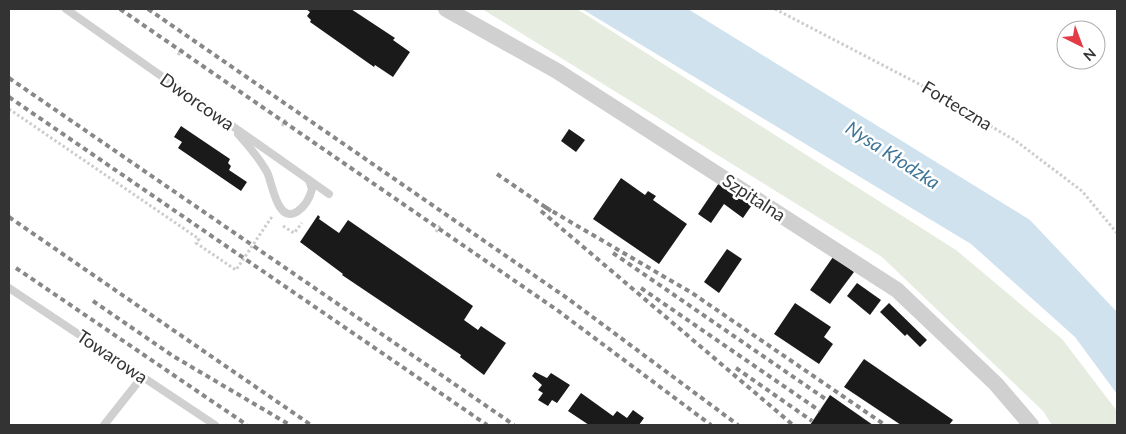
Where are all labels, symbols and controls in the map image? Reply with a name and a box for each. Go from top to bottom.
north arrow [1056,20,1106,70]
text: N [1080,45,1100,65]
street label: Dworcowa [156,68,239,135]
street label: Forteczna [919,76,997,135]
water label: Nysa Kłodzka [842,116,945,193]
street label: Szpitalna [719,169,790,226]
street label: Towarowa [73,324,152,388]

